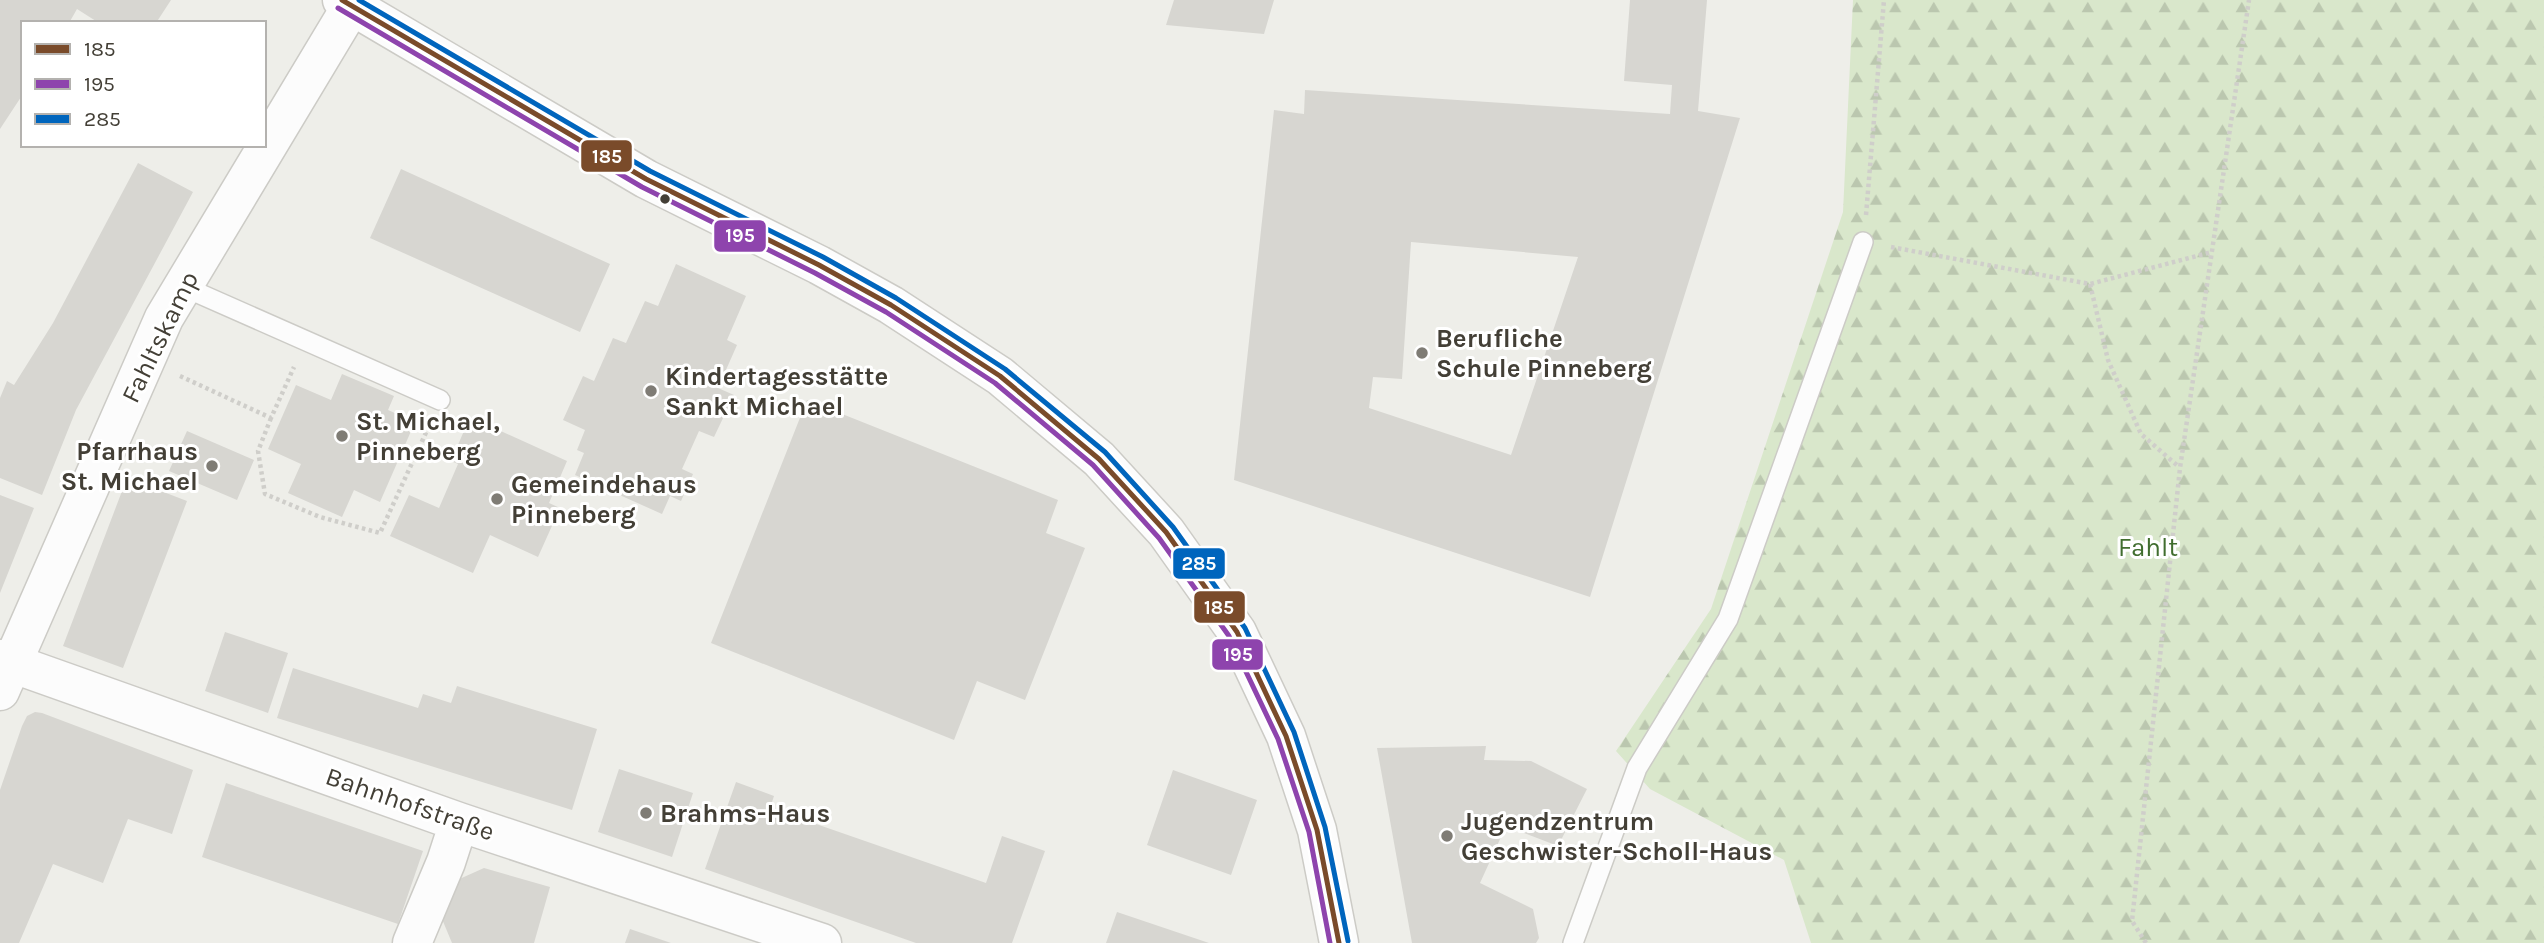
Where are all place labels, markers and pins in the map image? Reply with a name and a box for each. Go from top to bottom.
unlabelled marker [658,192,672,206]
place label: Berufliche Schule Pinneberg [1436,323,1652,384]
marker: Berufliche Schule Pinneberg [1414,345,1430,361]
place label: Kindertagesstätte Sankt Michael [665,361,888,422]
marker: Kindertagesstätte Sankt Michael [643,383,659,399]
place label: St. Michael, Pinneberg [356,406,500,467]
marker: St. Michael, Pinneberg [334,428,350,444]
place label: Pfarrhaus St. Michael [61,436,198,497]
marker: Pfarrhaus St. Michael [204,458,220,474]
place label: Gemeindehaus Pinneberg [511,469,697,530]
marker: Gemeindehaus Pinneberg [489,491,505,507]
place label: Brahms-Haus [660,798,830,829]
marker: Brahms-Haus [638,805,654,821]
place label: Jugendzentrum Geschwister-Scholl-Haus [1461,806,1772,867]
marker: Jugendzentrum Geschwister-Scholl-Haus [1439,828,1455,844]

